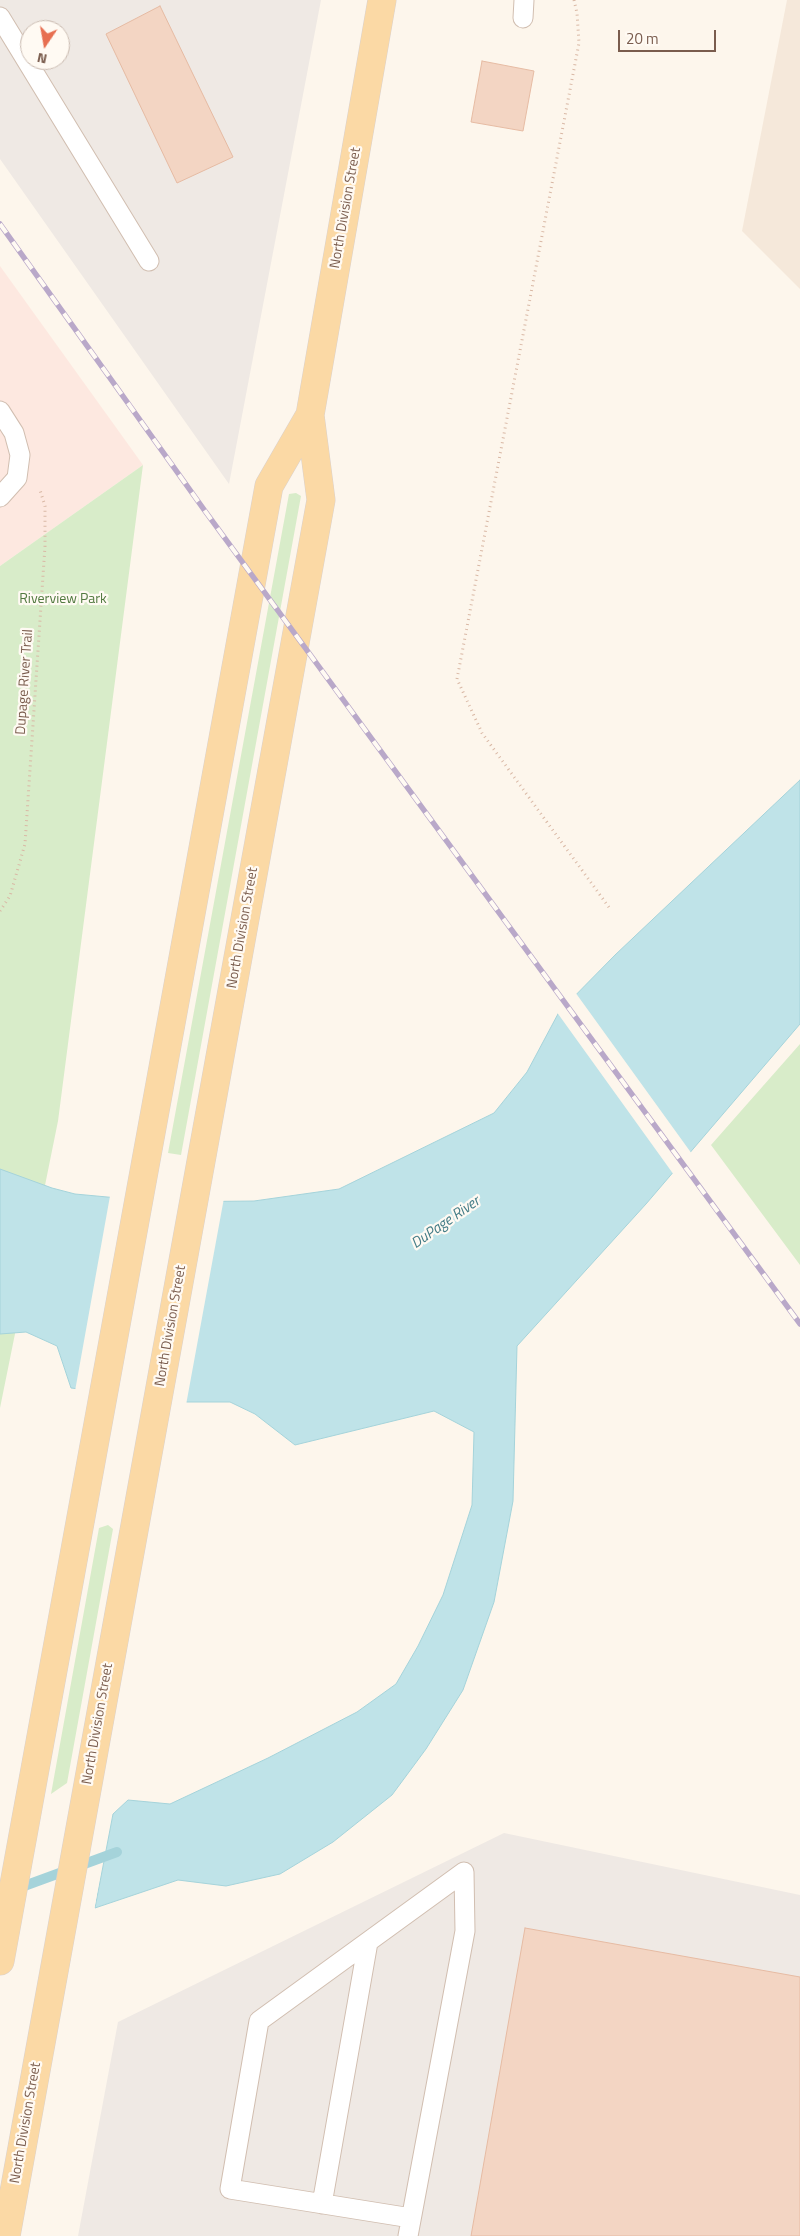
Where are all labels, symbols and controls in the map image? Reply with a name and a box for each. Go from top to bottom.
north arrow [20,20,70,70]
scale bar [620,20,718,52]
text: 20 m [626,27,659,50]
text: N [35,48,49,70]
street label: North Division Street [327,146,365,270]
park label: Riverview Park [19,592,107,608]
street label: Dupage River Trail [13,629,37,735]
street label: North Division Street [224,866,262,990]
water label: DuPage River [408,1193,484,1253]
street label: North Division Street [152,1264,190,1388]
street label: North Division Street [79,1662,117,1786]
street label: North Division Street [7,2061,45,2185]

